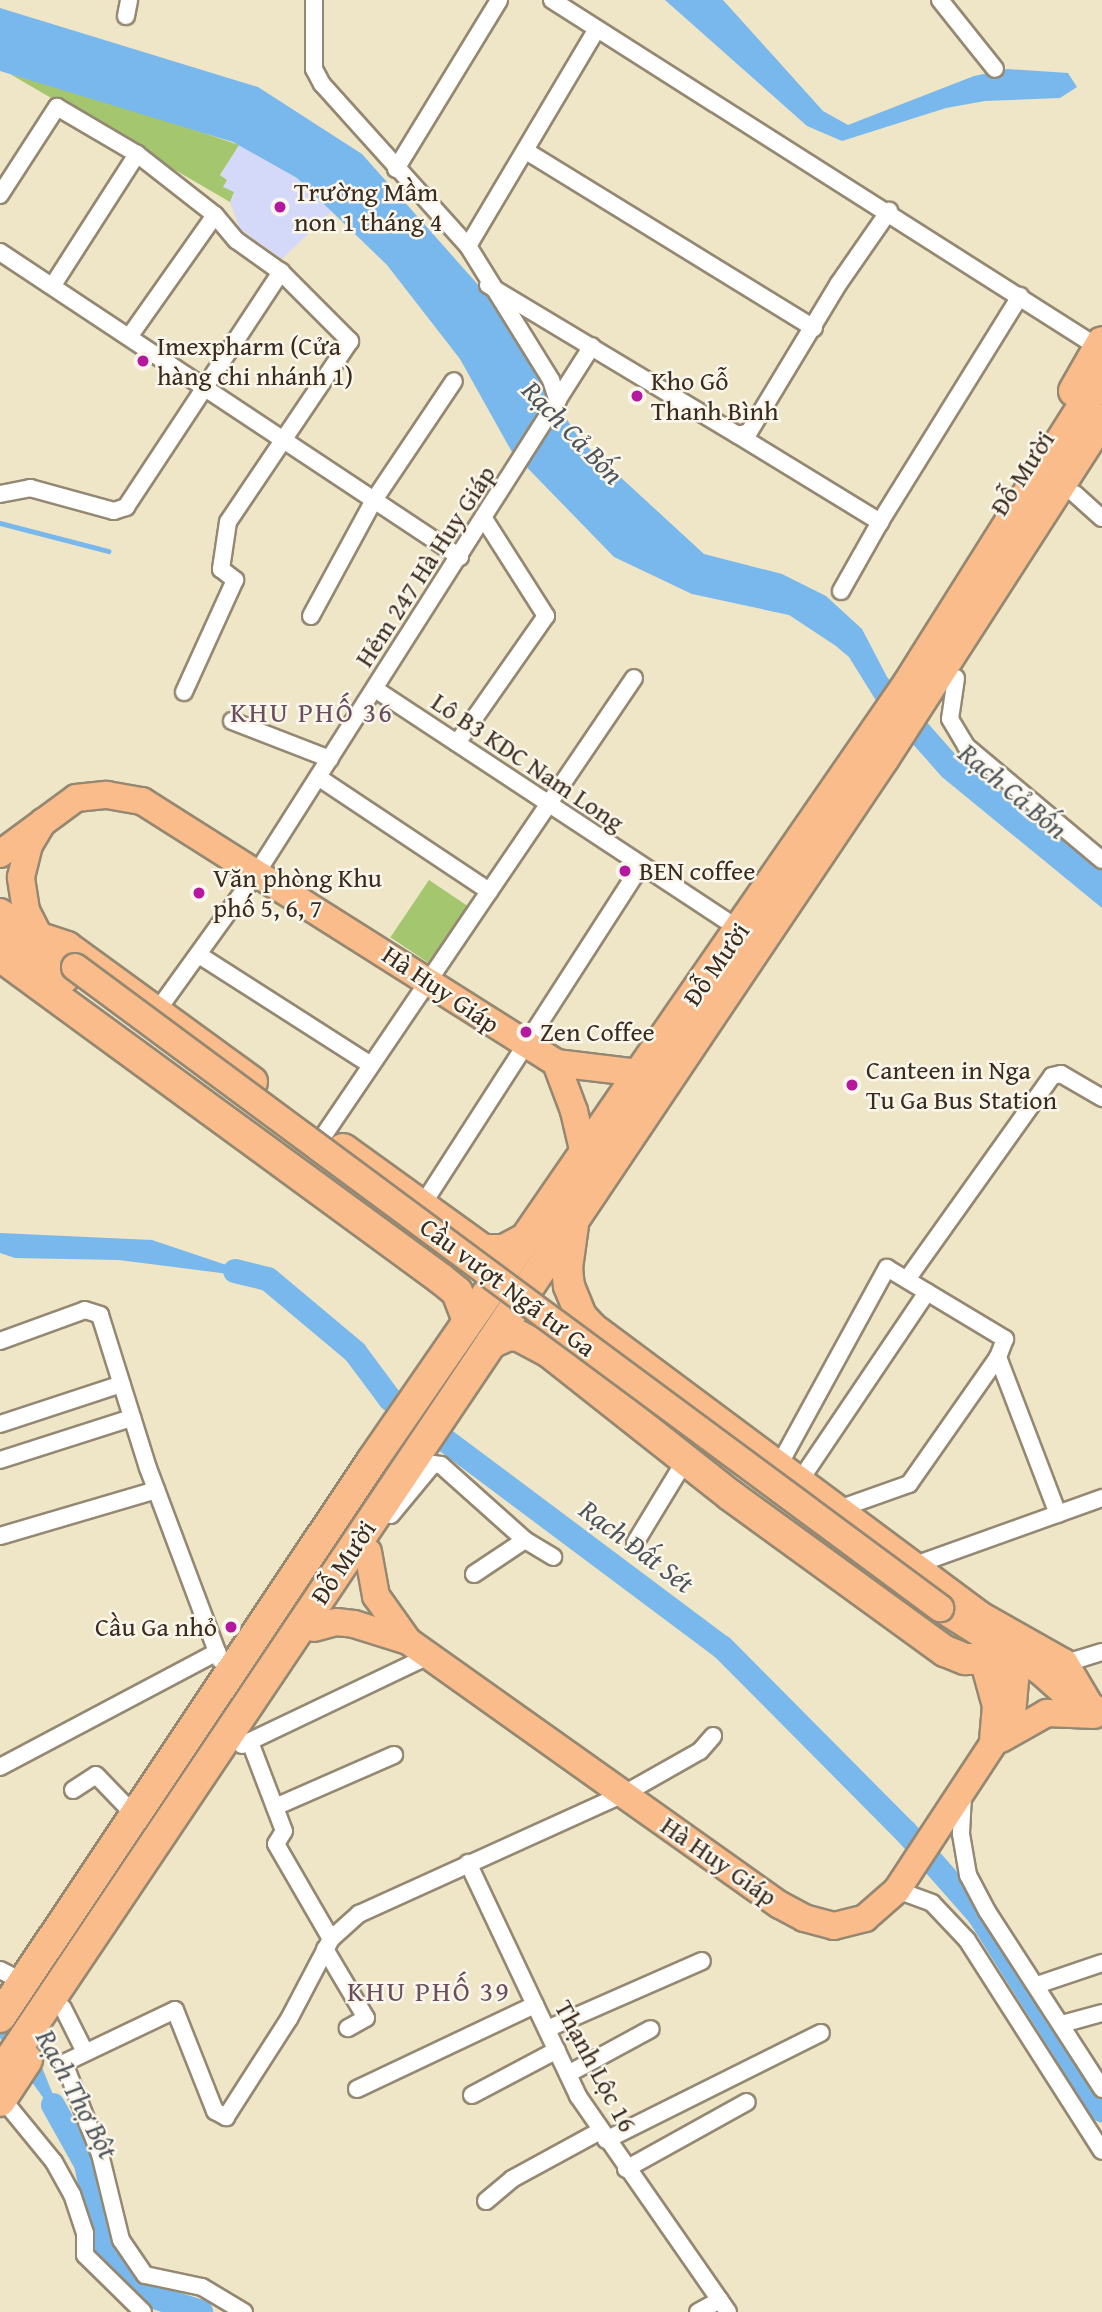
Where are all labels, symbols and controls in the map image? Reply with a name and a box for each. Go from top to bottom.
place label: Trường Mầm non 1 tháng 4 [294,176,442,238]
marker: Trường Mầm non 1 tháng 4 [272,199,288,215]
place label: Imexpharm (Cửa hàng chi nhánh 1) [157,330,353,392]
marker: Imexpharm (Cửa hàng chi nhánh 1) [135,353,151,369]
place label: Kho Gỗ Thanh Bình [651,365,779,426]
water label: Rạch Cả Bốn [515,373,631,491]
marker: Kho Gỗ Thanh Bình [629,388,645,404]
street label: Đỗ Mười [983,425,1061,521]
street label: Hẻm 247 Hà Huy Giáp [348,459,502,673]
street label: Lô B3 KDC Nam Long [426,686,630,838]
district label: KHU PHỐ 36 [231,695,393,729]
water label: Rạch Cả Bốn [952,736,1074,846]
place label: BEN coffee [639,855,755,887]
place label: Văn phòng Khu phố 5, 6, 7 [213,862,382,924]
marker: BEN coffee [617,863,633,879]
marker: Văn phòng Khu phố 5, 6, 7 [191,885,207,901]
street label: Đỗ Mười [676,916,756,1012]
street label: Hà Huy Giáp [377,939,505,1039]
place label: Zen Coffee [540,1016,655,1048]
marker: Zen Coffee [518,1024,534,1040]
place label: Canteen in Nga Tu Ga Bus Station [866,1054,1057,1116]
marker: Canteen in Nga Tu Ga Bus Station [844,1077,860,1093]
street label: Cầu vượt Ngã tư Ga [414,1211,602,1363]
water label: Rạch Đất Sét [573,1492,701,1600]
street label: Đỗ Mười [304,1514,382,1610]
place label: Cầu Ga nhỏ [95,1611,217,1643]
marker: Cầu Ga nhỏ [223,1619,239,1635]
street label: Hà Huy Giáp [655,1810,783,1912]
district label: KHU PHỐ 39 [348,1974,510,2008]
street label: Thạnh Lộc 16 [548,1995,644,2137]
water label: Rạch Thợ Bột [29,2024,125,2164]

